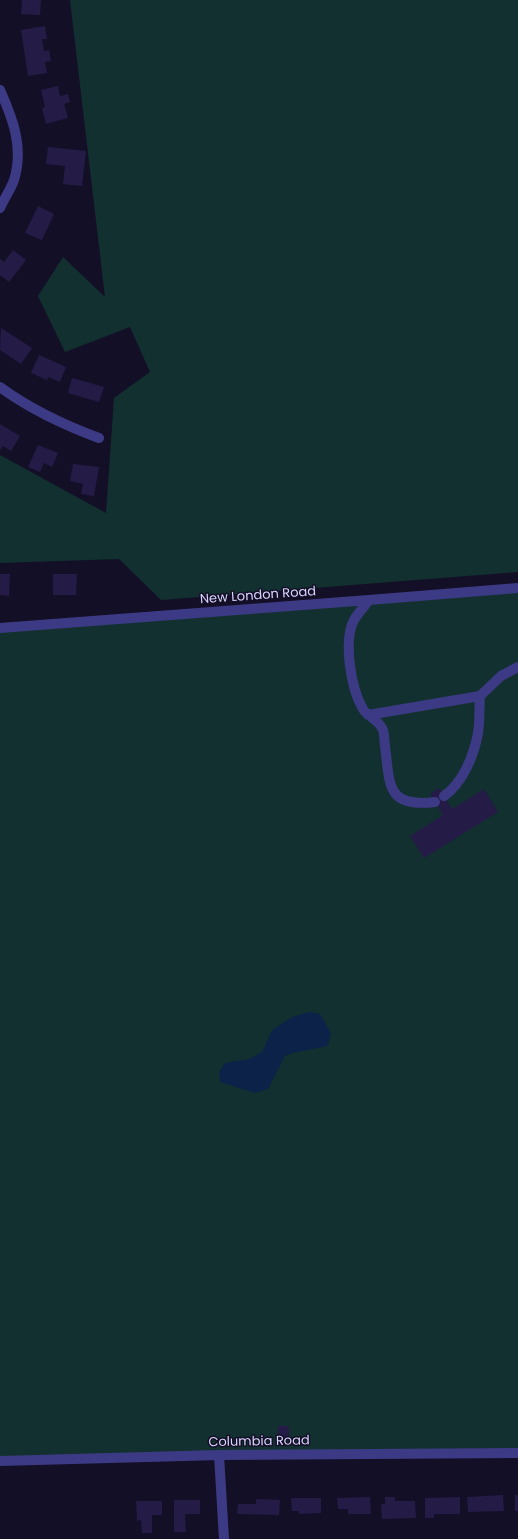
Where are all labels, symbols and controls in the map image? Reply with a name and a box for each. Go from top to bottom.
street label: New London Road [199,584,317,608]
street label: Columbia Road [208,1433,310,1451]

